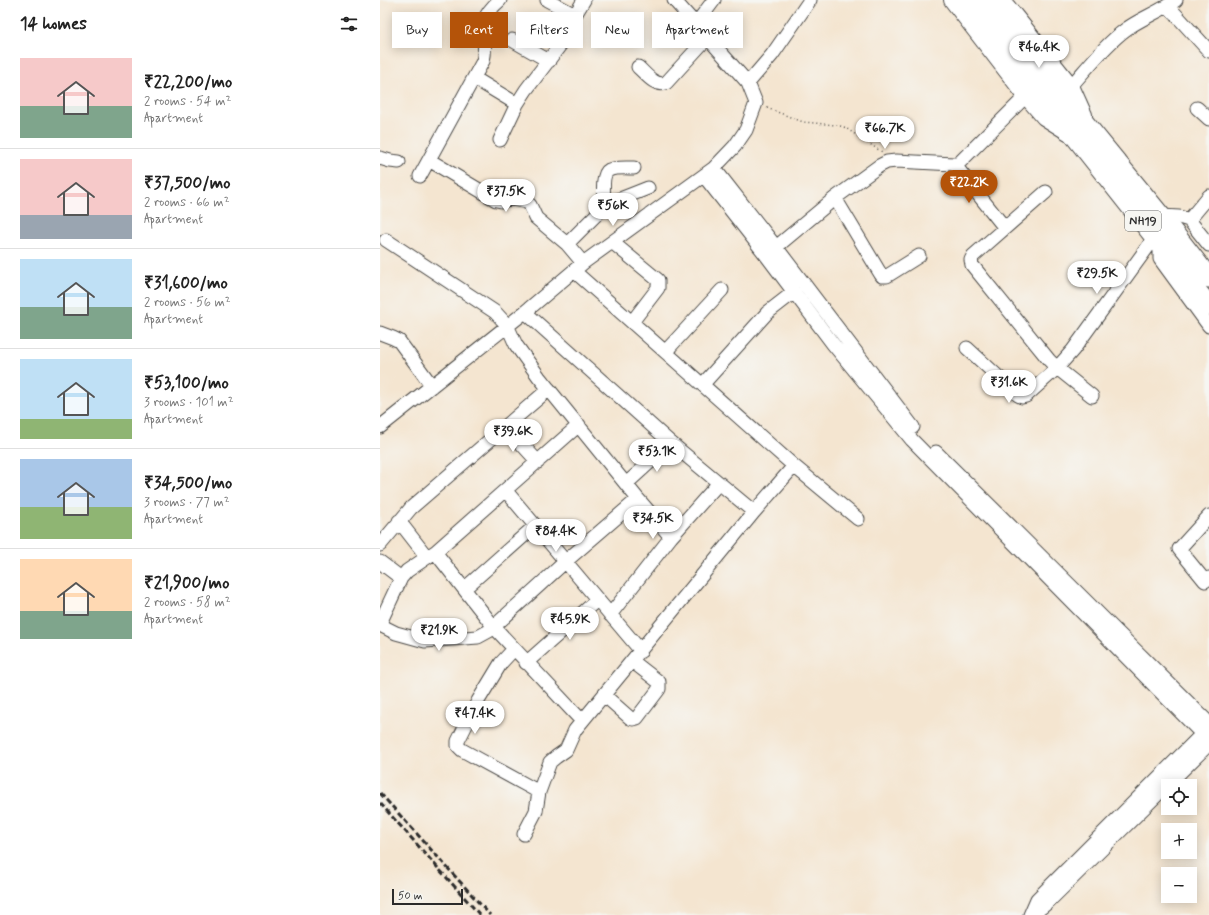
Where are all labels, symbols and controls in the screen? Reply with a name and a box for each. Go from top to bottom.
chip: Buy [392,12,442,48]
chip: Rent [450,12,508,48]
chip: Filters [516,12,583,48]
chip: New [591,12,644,48]
chip: Apartment [652,12,743,48]
text: 14 homes [20,13,87,35]
icon: filters [338,13,360,35]
pin: ₹46.4K [1006,35,1072,69]
text: ₹46.4K [1018,39,1060,56]
text: ₹22,200/mo [144,71,232,93]
icon: home [52,74,100,122]
text: 2 rooms · 54 m² [144,93,231,110]
text: Apartment [144,110,203,127]
pin: ₹66.7K [852,116,918,150]
text: ₹66.7K [864,120,906,137]
pin: ₹22.2K [936,170,1002,204]
text: ₹37,500/mo [144,172,231,194]
text: ₹22.2K [950,174,988,191]
icon: home [52,175,100,223]
pin: ₹37.5K [473,179,539,213]
text: ₹37.5K [486,183,526,200]
pin: ₹56K [589,193,637,227]
text: 2 rooms · 66 m² [144,194,229,211]
text: ₹56K [597,197,629,214]
text: Apartment [144,211,203,228]
road number: NH19 [1125,211,1161,231]
pin: ₹29.5K [1064,261,1130,295]
text: ₹29.5K [1076,265,1118,282]
text: ₹31,600/mo [144,272,228,294]
icon: home [52,275,100,323]
text: 2 rooms · 56 m² [144,294,231,311]
text: Apartment [144,311,203,328]
pin: ₹31.6K [976,370,1042,404]
text: ₹53,100/mo [144,372,229,394]
text: ₹31.6K [990,374,1028,391]
icon: home [52,375,100,423]
text: 3 rooms · 101 m² [144,394,233,411]
text: Apartment [144,411,203,428]
pin: ₹39.6K [480,419,546,453]
text: ₹39.6K [493,423,533,440]
pin: ₹53.1K [624,439,690,473]
text: ₹53.1K [638,443,676,460]
text: ₹34,500/mo [144,472,232,494]
icon: home [52,475,100,523]
text: 3 rooms · 77 m² [144,494,230,511]
pin: ₹34.5K [620,506,686,540]
text: ₹34.5K [633,510,673,527]
text: Apartment [144,511,203,528]
pin: ₹84.4K [523,519,589,553]
text: ₹84.4K [535,523,577,540]
text: ₹21,900/mo [144,572,229,594]
icon: home [52,575,100,623]
text: 2 rooms · 58 m² [144,594,231,611]
pin: ₹45.9K [537,607,603,641]
text: Apartment [144,611,203,628]
text: ₹45.9K [550,611,590,628]
pin: ₹21.9K [406,618,472,652]
text: ₹21.9K [420,622,458,639]
pin: ₹47.4K [442,701,508,735]
text: ₹47.4K [455,705,495,722]
map controls [1161,779,1197,903]
button: locate [1161,779,1197,815]
button: + [1161,823,1197,859]
button: − [1161,867,1197,903]
scale bar [392,887,463,906]
text: 50 m [398,889,423,903]

